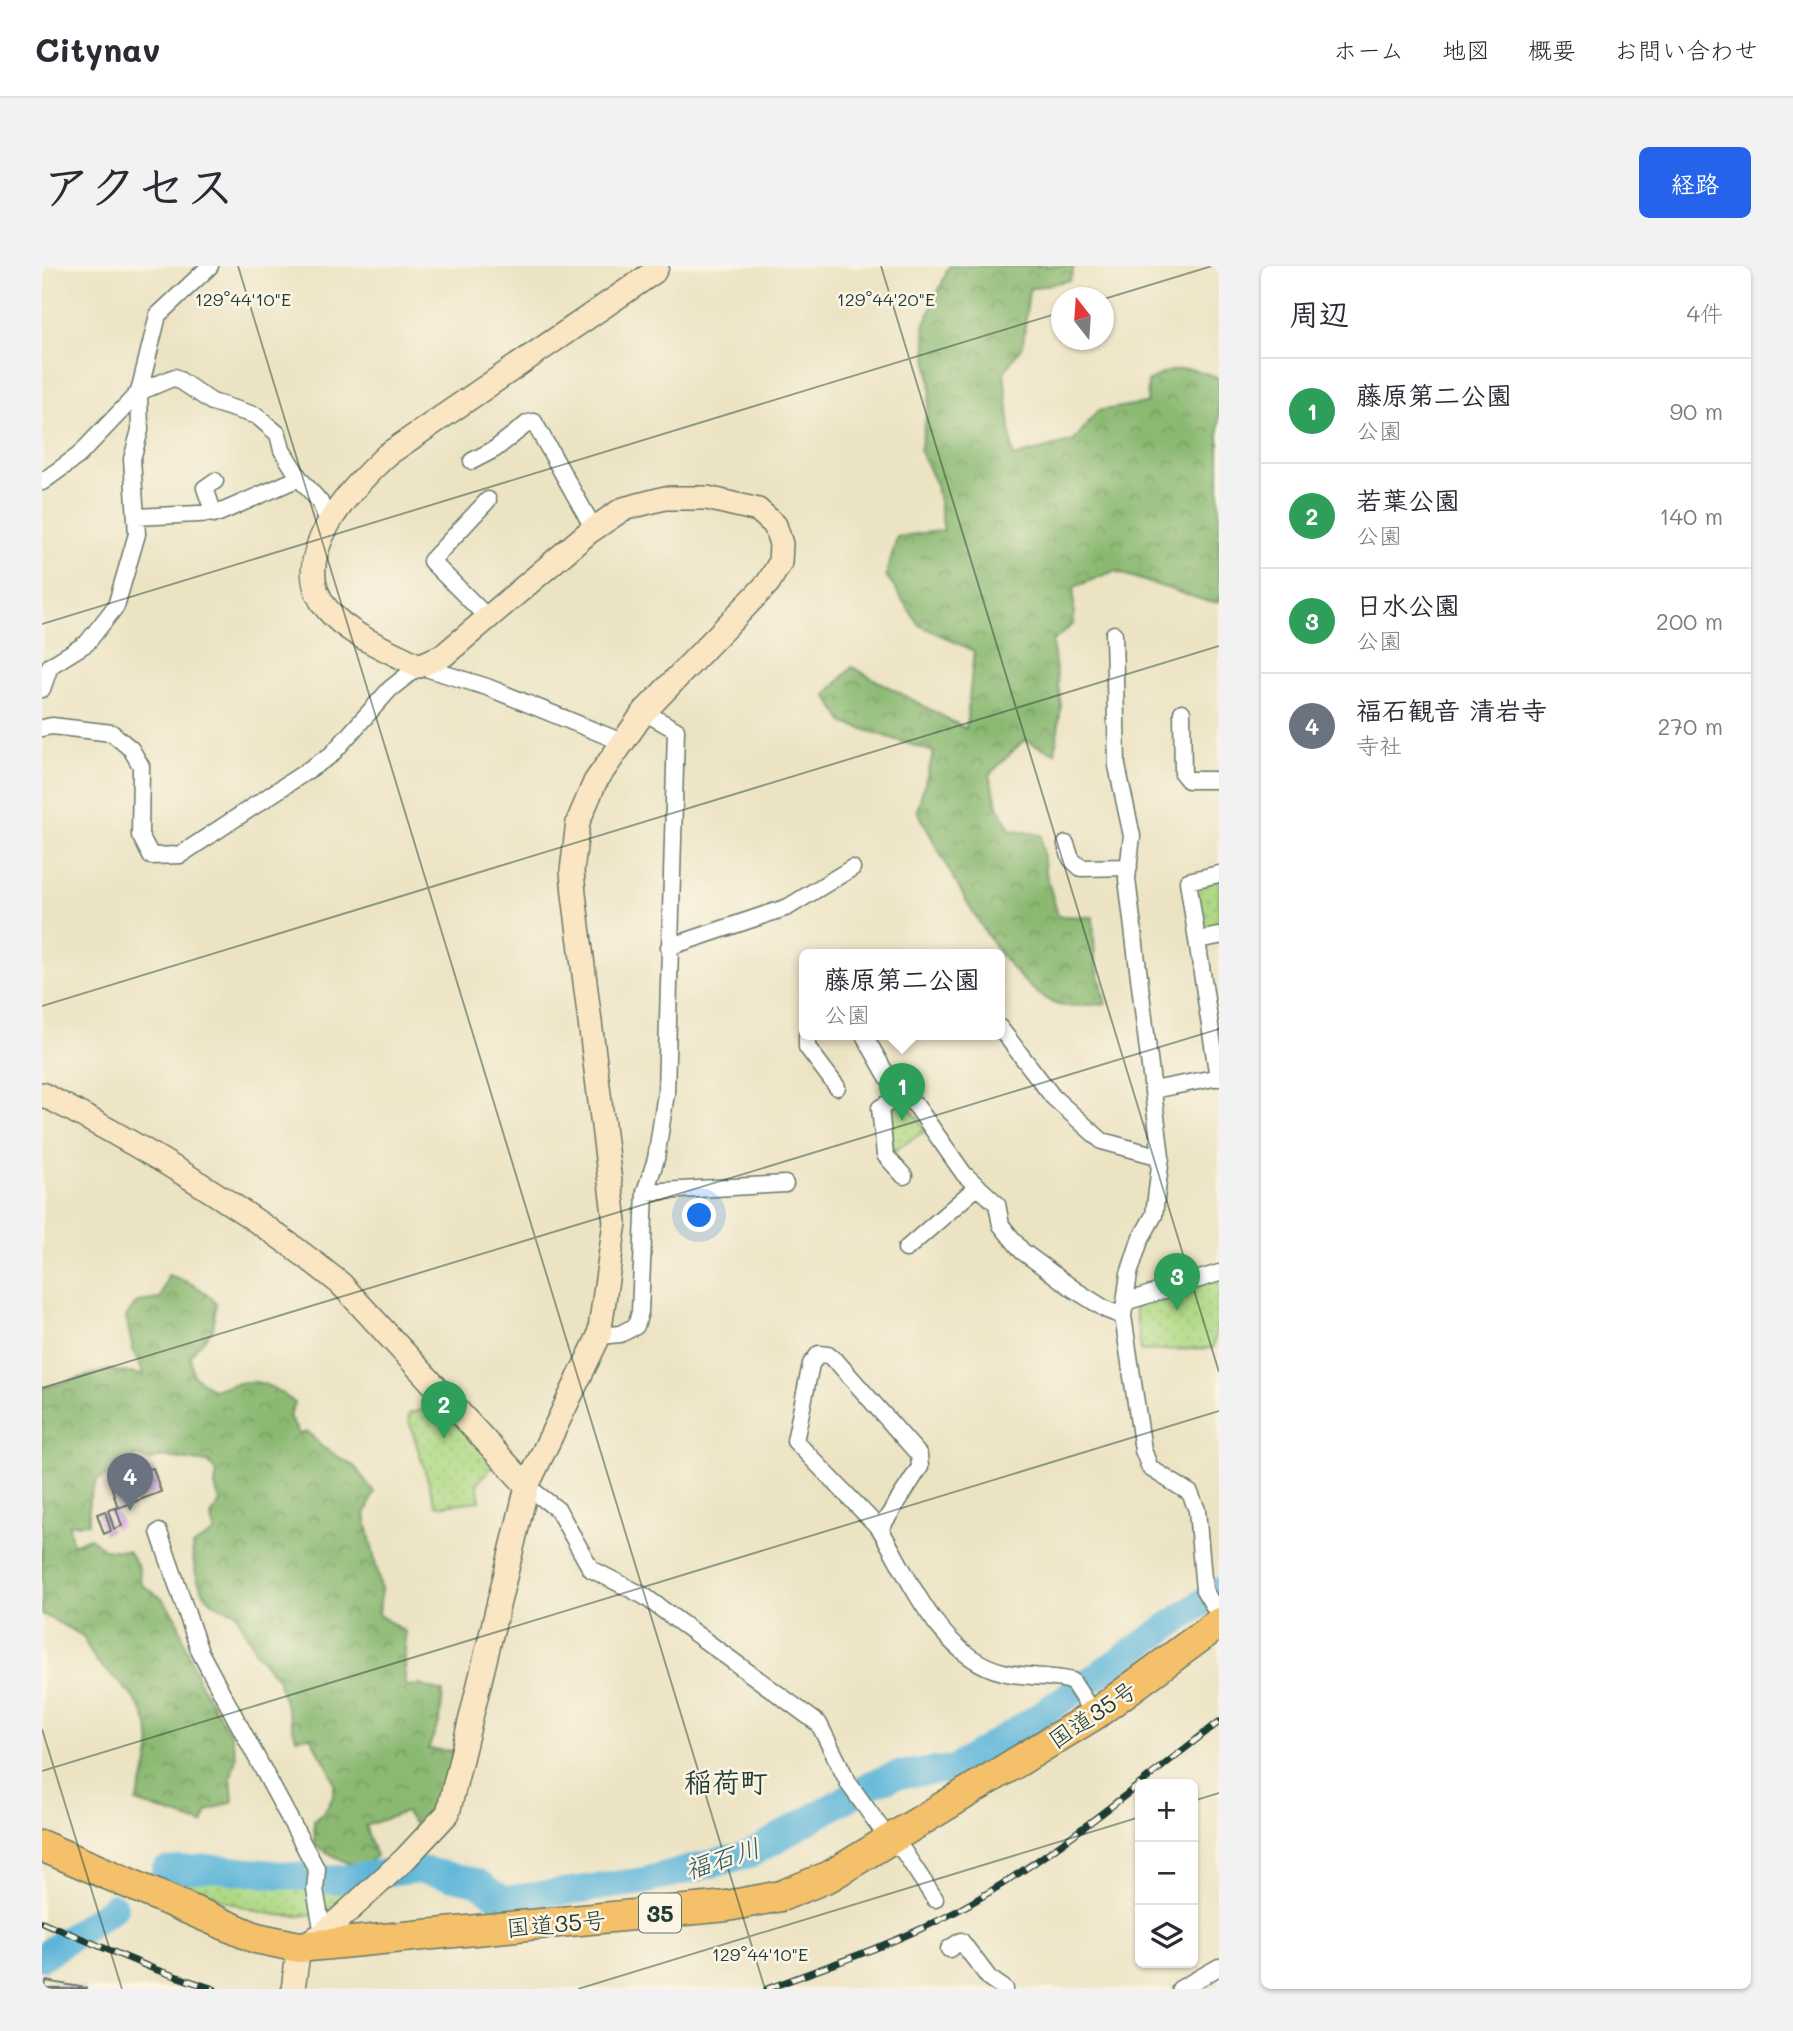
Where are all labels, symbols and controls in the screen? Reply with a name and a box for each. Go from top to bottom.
text: Citynav [35,27,160,70]
text: ホーム [1333,34,1404,65]
text: 地図 [1442,34,1490,65]
text: 概要 [1528,34,1576,65]
text: お問い合わせ [1614,34,1758,65]
button: 経路 [1639,147,1751,218]
text: アクセス [42,153,235,216]
text: 129°44'10"E [195,287,291,311]
text: 129°44'20"E [837,287,935,311]
north arrow [1051,287,1114,350]
text: 周辺 [1289,293,1349,333]
text: 4件 [1686,298,1723,328]
text: 藤原第二公園 [1356,378,1512,412]
text: 1 [1307,396,1317,426]
text: 90 m [1670,396,1723,426]
text: 公園 [1356,415,1402,445]
text: 若葉公園 [1356,483,1460,517]
text: 2 [1306,501,1318,531]
text: 140 m [1659,501,1723,531]
text: 公園 [1356,520,1402,550]
text: 日水公園 [1356,588,1460,622]
text: 3 [1305,606,1319,636]
text: 200 m [1656,606,1723,636]
text: 公園 [1356,625,1402,655]
text: 福石観音 清岩寺 [1356,693,1547,727]
text: 4 [1305,711,1319,741]
text: 270 m [1658,711,1723,741]
text: 寺社 [1356,730,1402,760]
popup [799,949,1005,1040]
text: 藤原第二公園 [824,962,980,996]
text: 公園 [824,999,870,1029]
pin: 1 [879,1063,925,1121]
your location [682,1198,716,1232]
pin: 3 [1154,1253,1200,1311]
pin: 2 [421,1381,467,1439]
pin: 4 [107,1453,153,1511]
street label: 国道35号 [1042,1673,1142,1755]
district label: 稲荷町 [684,1763,768,1799]
map controls [1135,1779,1198,1968]
button: + [1135,1779,1198,1842]
water label: 福石川 [680,1830,764,1886]
button: − [1135,1842,1198,1905]
road number: 35 [639,1894,681,1932]
street label: 国道35号 [505,1903,607,1943]
button: layers [1135,1905,1198,1968]
text: 129°44'10"E [712,1942,808,1966]

